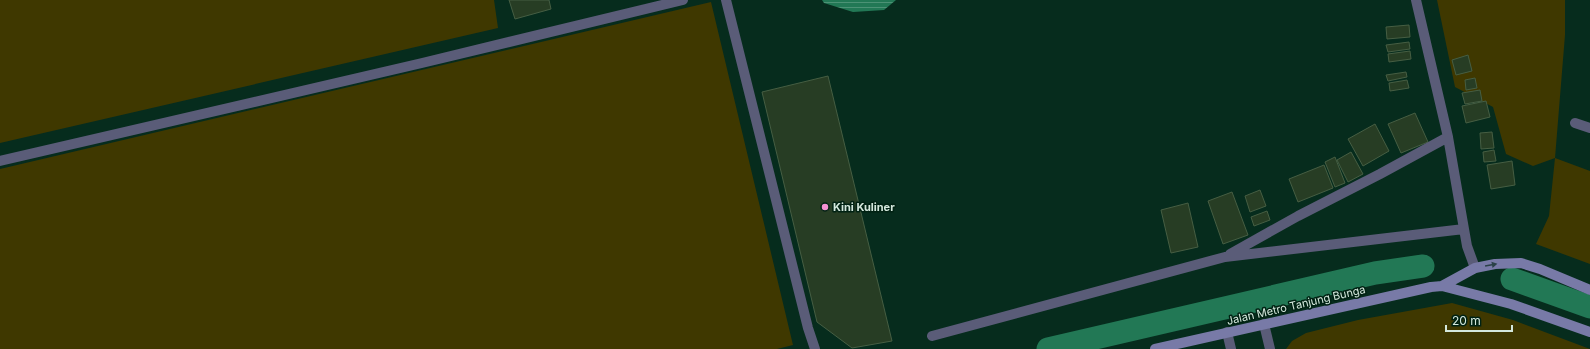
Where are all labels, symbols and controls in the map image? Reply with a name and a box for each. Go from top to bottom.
place label: Kini Kuliner [833,200,895,214]
marker: Kini Kuliner [820,202,830,212]
one-way arrow [1485,262,1497,268]
street label: Jalan Metro Tanjung Bunga [1225,282,1367,328]
scale bar [1446,307,1512,333]
text: 20 m [1452,313,1481,328]

